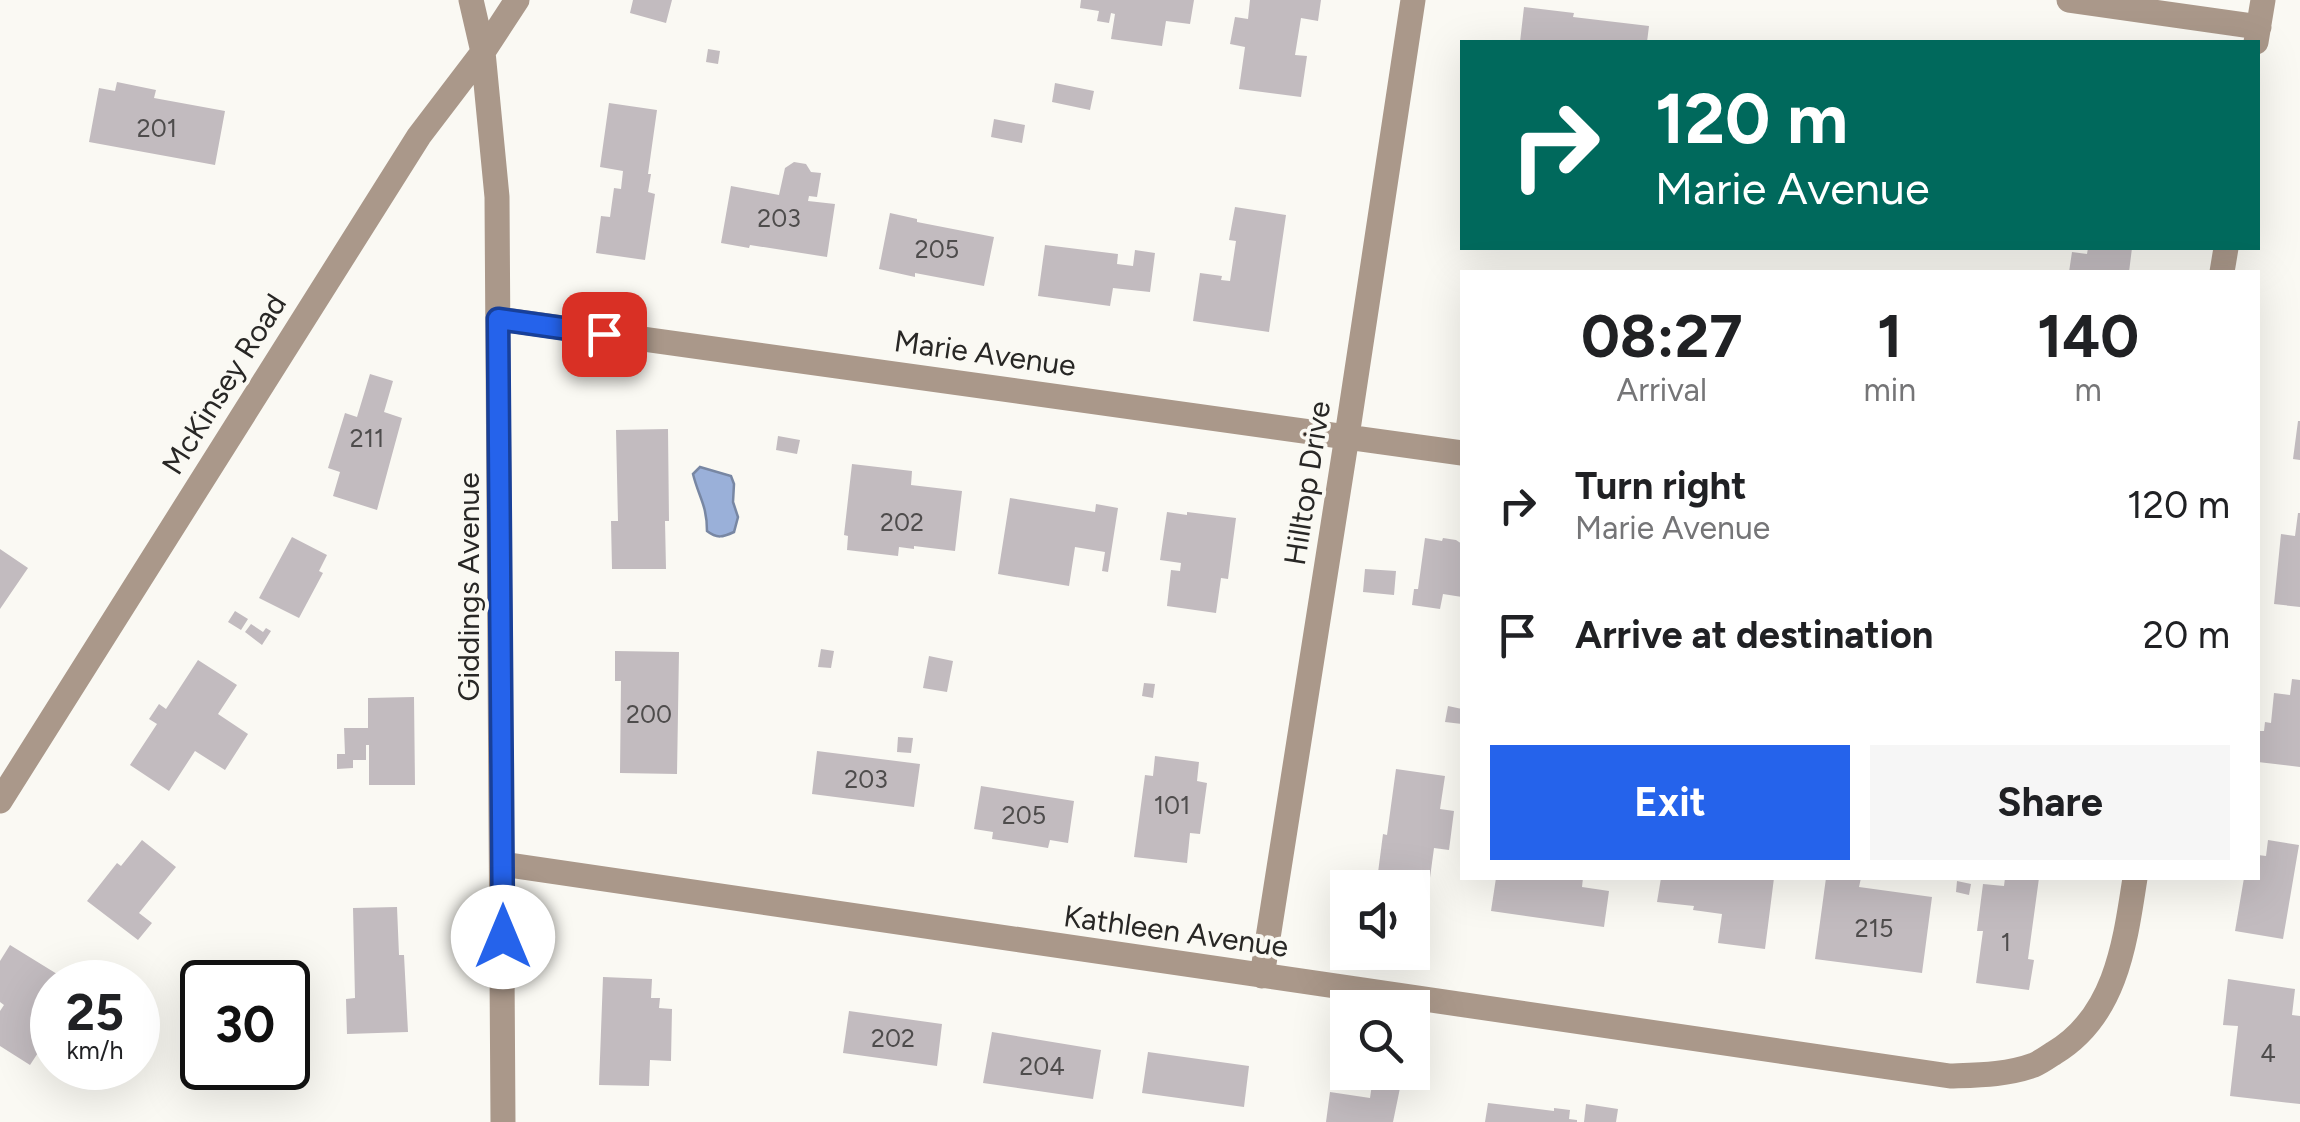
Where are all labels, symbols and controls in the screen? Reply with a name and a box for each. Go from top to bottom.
text: 120 m [1655,76,1848,161]
icon: right [1490,80,1620,210]
house number: 201 [137,113,177,143]
text: Marie Avenue [1655,161,1930,215]
house number: 203 [757,203,801,233]
house number: 205 [915,234,959,264]
street label: McKinsey Road [154,287,294,481]
pin [562,292,647,377]
text: 08:27 [1581,300,1743,372]
text: 1 [1877,300,1902,372]
text: 140 [2037,300,2139,372]
icon: arrive [577,307,632,362]
street label: Marie Avenue [892,322,1078,384]
text: Arrival [1617,371,1707,409]
text: min [1864,371,1916,409]
text: m [2074,371,2102,409]
street label: Hilltop Drive [1276,398,1338,568]
house number: 211 [350,423,384,453]
text: Turn right [1575,463,1747,509]
street label: Giddings Avenue [450,472,487,702]
icon: right [1490,478,1545,533]
text: 120 m [2127,482,2230,528]
house number: 202 [880,507,924,537]
text: Marie Avenue [1575,509,1770,547]
icon: arrive [1490,608,1545,663]
text: Arrive at destination [1575,612,1933,658]
text: 20 m [2143,612,2230,658]
house number: 200 [626,699,672,729]
button: Exit [1490,745,1850,860]
button: Share [1870,745,2230,860]
house number: 203 [844,764,888,794]
house number: 101 [1154,790,1190,820]
house number: 205 [1002,800,1046,830]
map controls [1330,870,1430,1090]
button: sound [1330,870,1430,970]
position arrow [451,885,555,989]
street label: Kathleen Avenue [1061,897,1291,965]
house number: 215 [1855,913,1893,943]
house number: 1 [2001,927,2011,957]
speed limit sign: 30 [180,960,310,1090]
text: 25 [66,982,124,1043]
button: search [1330,990,1430,1090]
house number: 202 [871,1023,915,1053]
text: km/h [66,1035,124,1065]
house number: 4 [2260,1038,2276,1068]
house number: 204 [1019,1051,1065,1081]

